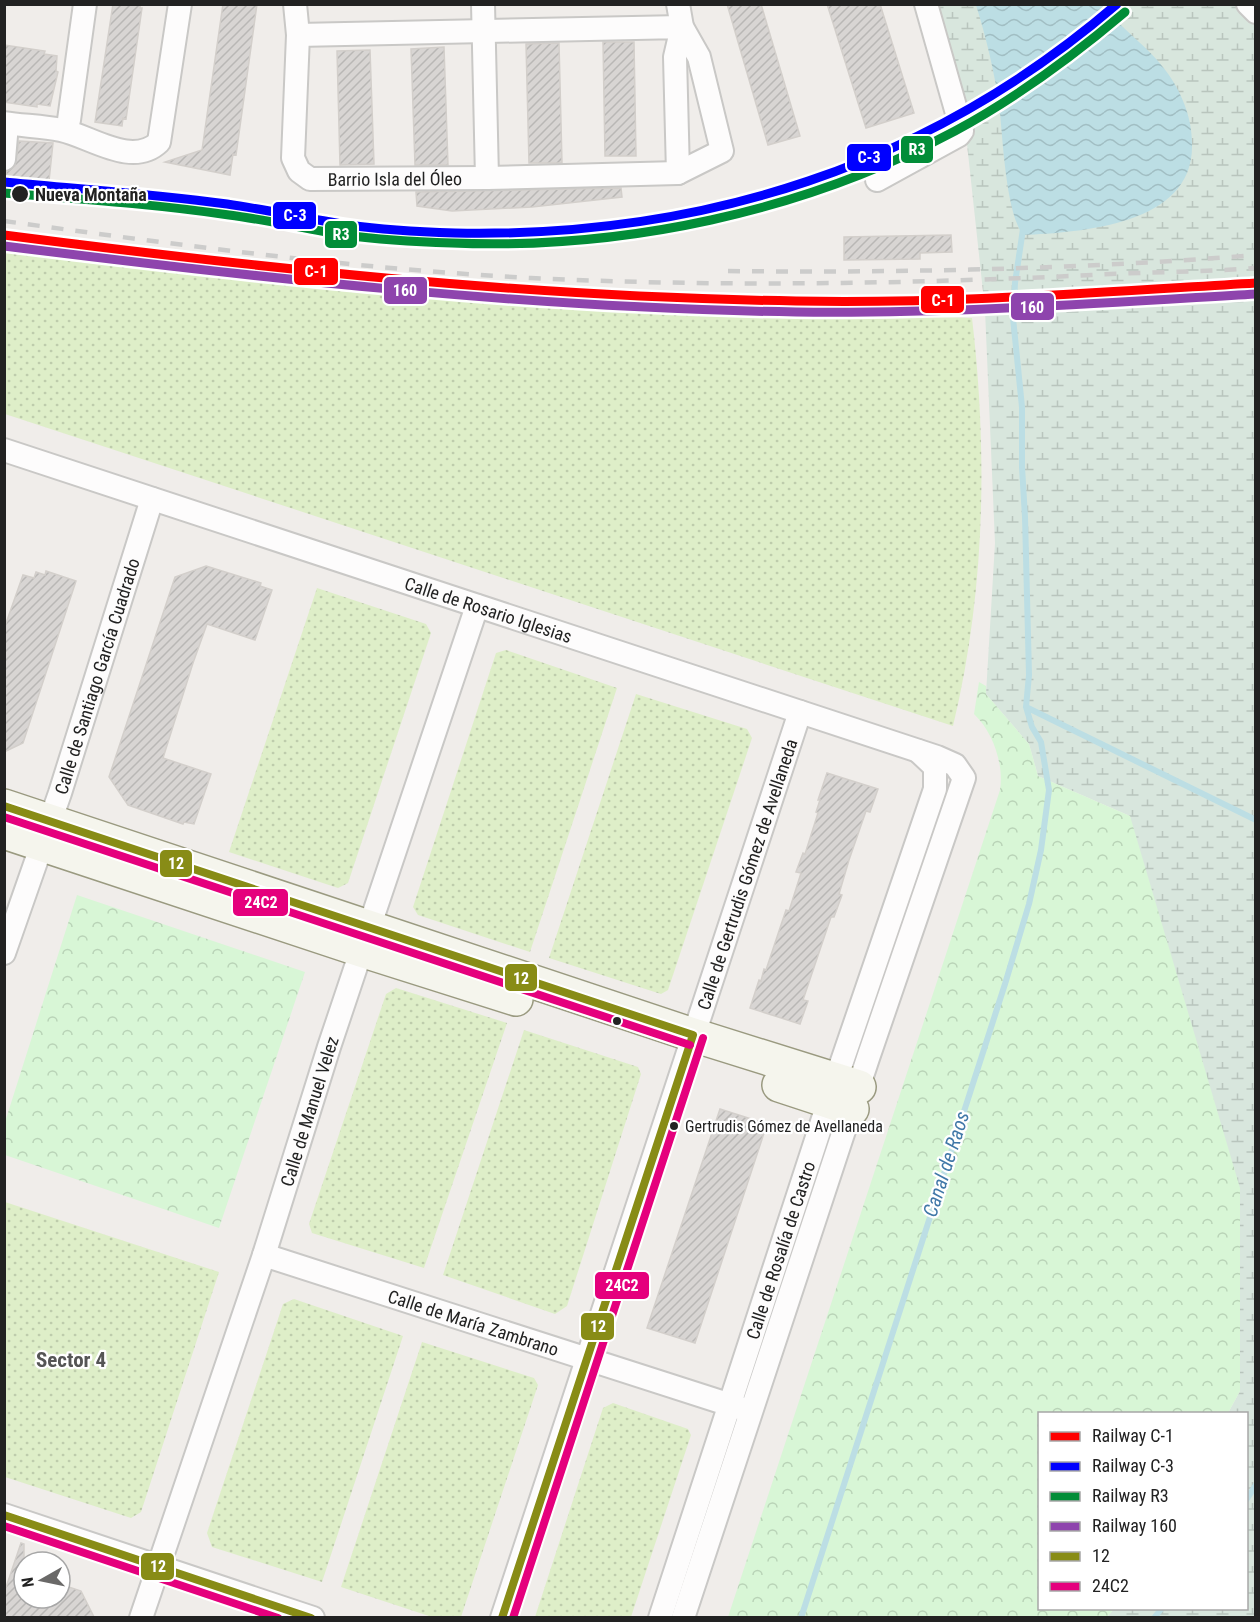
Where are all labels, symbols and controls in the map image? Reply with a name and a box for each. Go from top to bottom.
line badge: R3 [900,135,934,164]
text: R3 [909,140,925,159]
line badge: C-3 [846,143,892,172]
text: C-3 [858,148,880,167]
street label: Barrio Isla del Óleo [328,168,462,189]
marker: Nueva Montaña [10,184,30,204]
place label: Nueva Montaña [35,184,147,205]
line badge: C-3 [272,201,317,230]
text: C-3 [284,206,306,225]
line badge: R3 [324,220,358,249]
text: R3 [333,225,349,244]
line badge: C-1 [293,257,339,286]
text: C-1 [305,262,327,281]
line badge: 160 [383,276,428,305]
text: 160 [393,281,417,300]
line badge: C-1 [920,285,965,314]
text: C-1 [932,291,954,310]
line badge: 160 [1010,292,1055,321]
text: 160 [1020,298,1044,317]
street label: Calle de Santiago García Cuadrado [50,555,143,797]
street label: Calle de Rosario Iglesias [402,572,575,647]
street label: Calle de Gertrudis Gómez de Avellaneda [692,736,801,1012]
line badge: 12 [159,849,193,878]
text: 12 [168,854,184,873]
line badge: 24C2 [232,888,289,917]
text: 24C2 [244,893,278,912]
line badge: 12 [504,963,538,992]
text: 12 [513,969,529,988]
unlabelled marker [611,1015,623,1027]
street label: Calle de Manuel Velez [276,1033,342,1189]
water label: Canal de Raos [918,1108,974,1220]
place label: Gertrudis Gómez de Avellaneda [685,1117,883,1136]
marker: Gertrudis Gómez de Avellaneda [668,1120,680,1132]
street label: Calle de Rosalía de Castro [741,1158,819,1342]
line badge: 24C2 [594,1271,650,1300]
text: 24C2 [605,1276,639,1295]
street label: Calle de María Zambrano [386,1285,561,1360]
line badge: 12 [580,1312,615,1341]
text: 12 [590,1317,606,1336]
district label: Sector 4 [36,1348,106,1372]
legend [1038,1412,1248,1610]
text: Railway C-1 [1092,1425,1174,1446]
text: Railway C-3 [1092,1455,1174,1476]
text: Railway R3 [1092,1485,1169,1506]
text: Railway 160 [1092,1515,1177,1536]
text: 12 [1092,1545,1110,1566]
north arrow [12,1550,72,1610]
line badge: 12 [140,1552,175,1581]
text: 12 [150,1557,166,1576]
text: 24C2 [1092,1575,1129,1596]
text: N [18,1576,38,1589]

